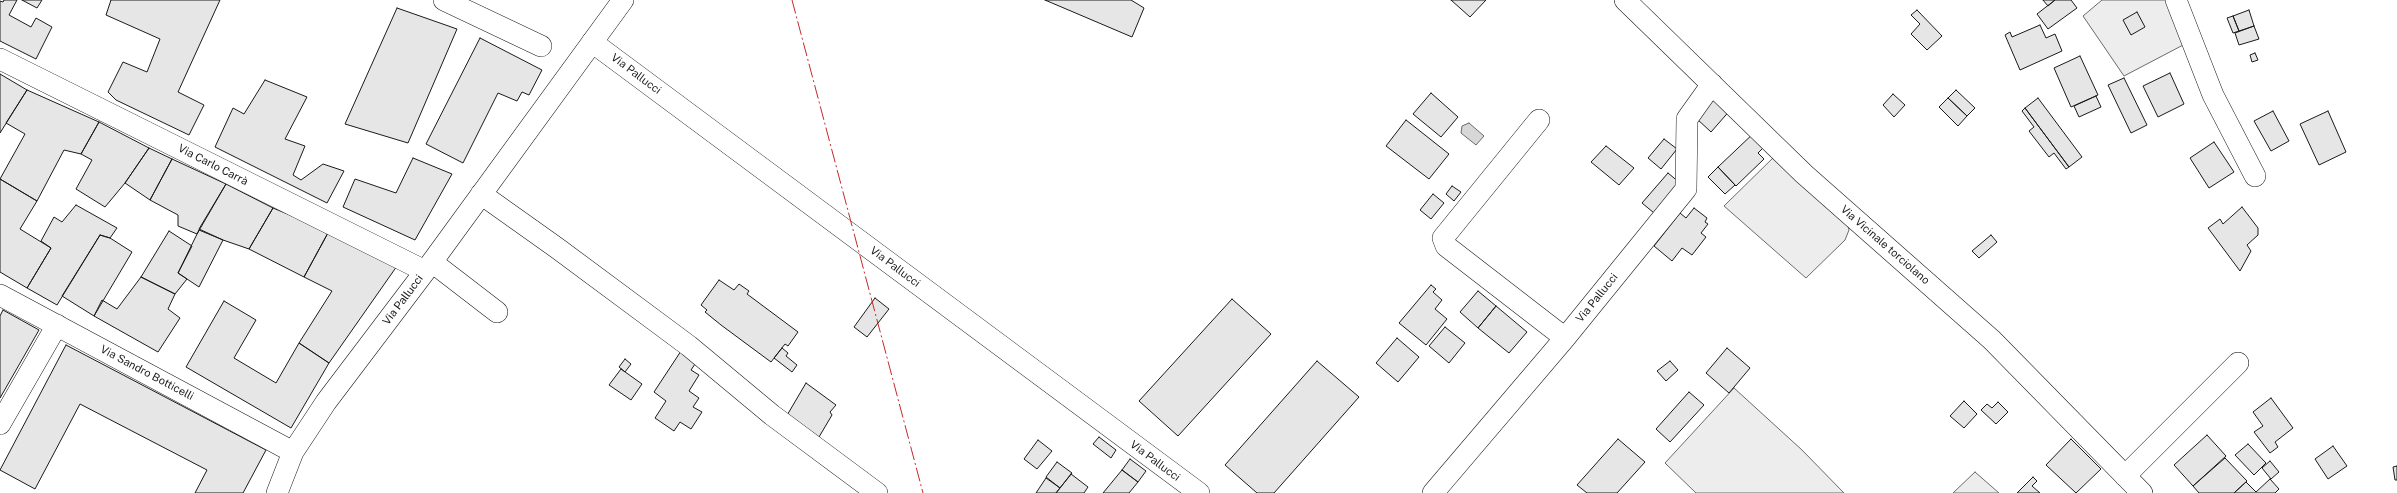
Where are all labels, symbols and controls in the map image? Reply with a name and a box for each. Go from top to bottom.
street label: Via Pallucci [608,51,664,97]
street label: Via Carlo Carrà [176,142,250,188]
street label: Via Vicinale torciolano [1838,203,1932,287]
street label: Via Pallucci [867,244,923,290]
street label: Via Pallucci [1573,271,1621,325]
street label: Via Pallucci [380,272,426,328]
street label: Via Sandro Botticelli [98,343,196,403]
street label: Via Pallucci [1127,438,1183,484]

